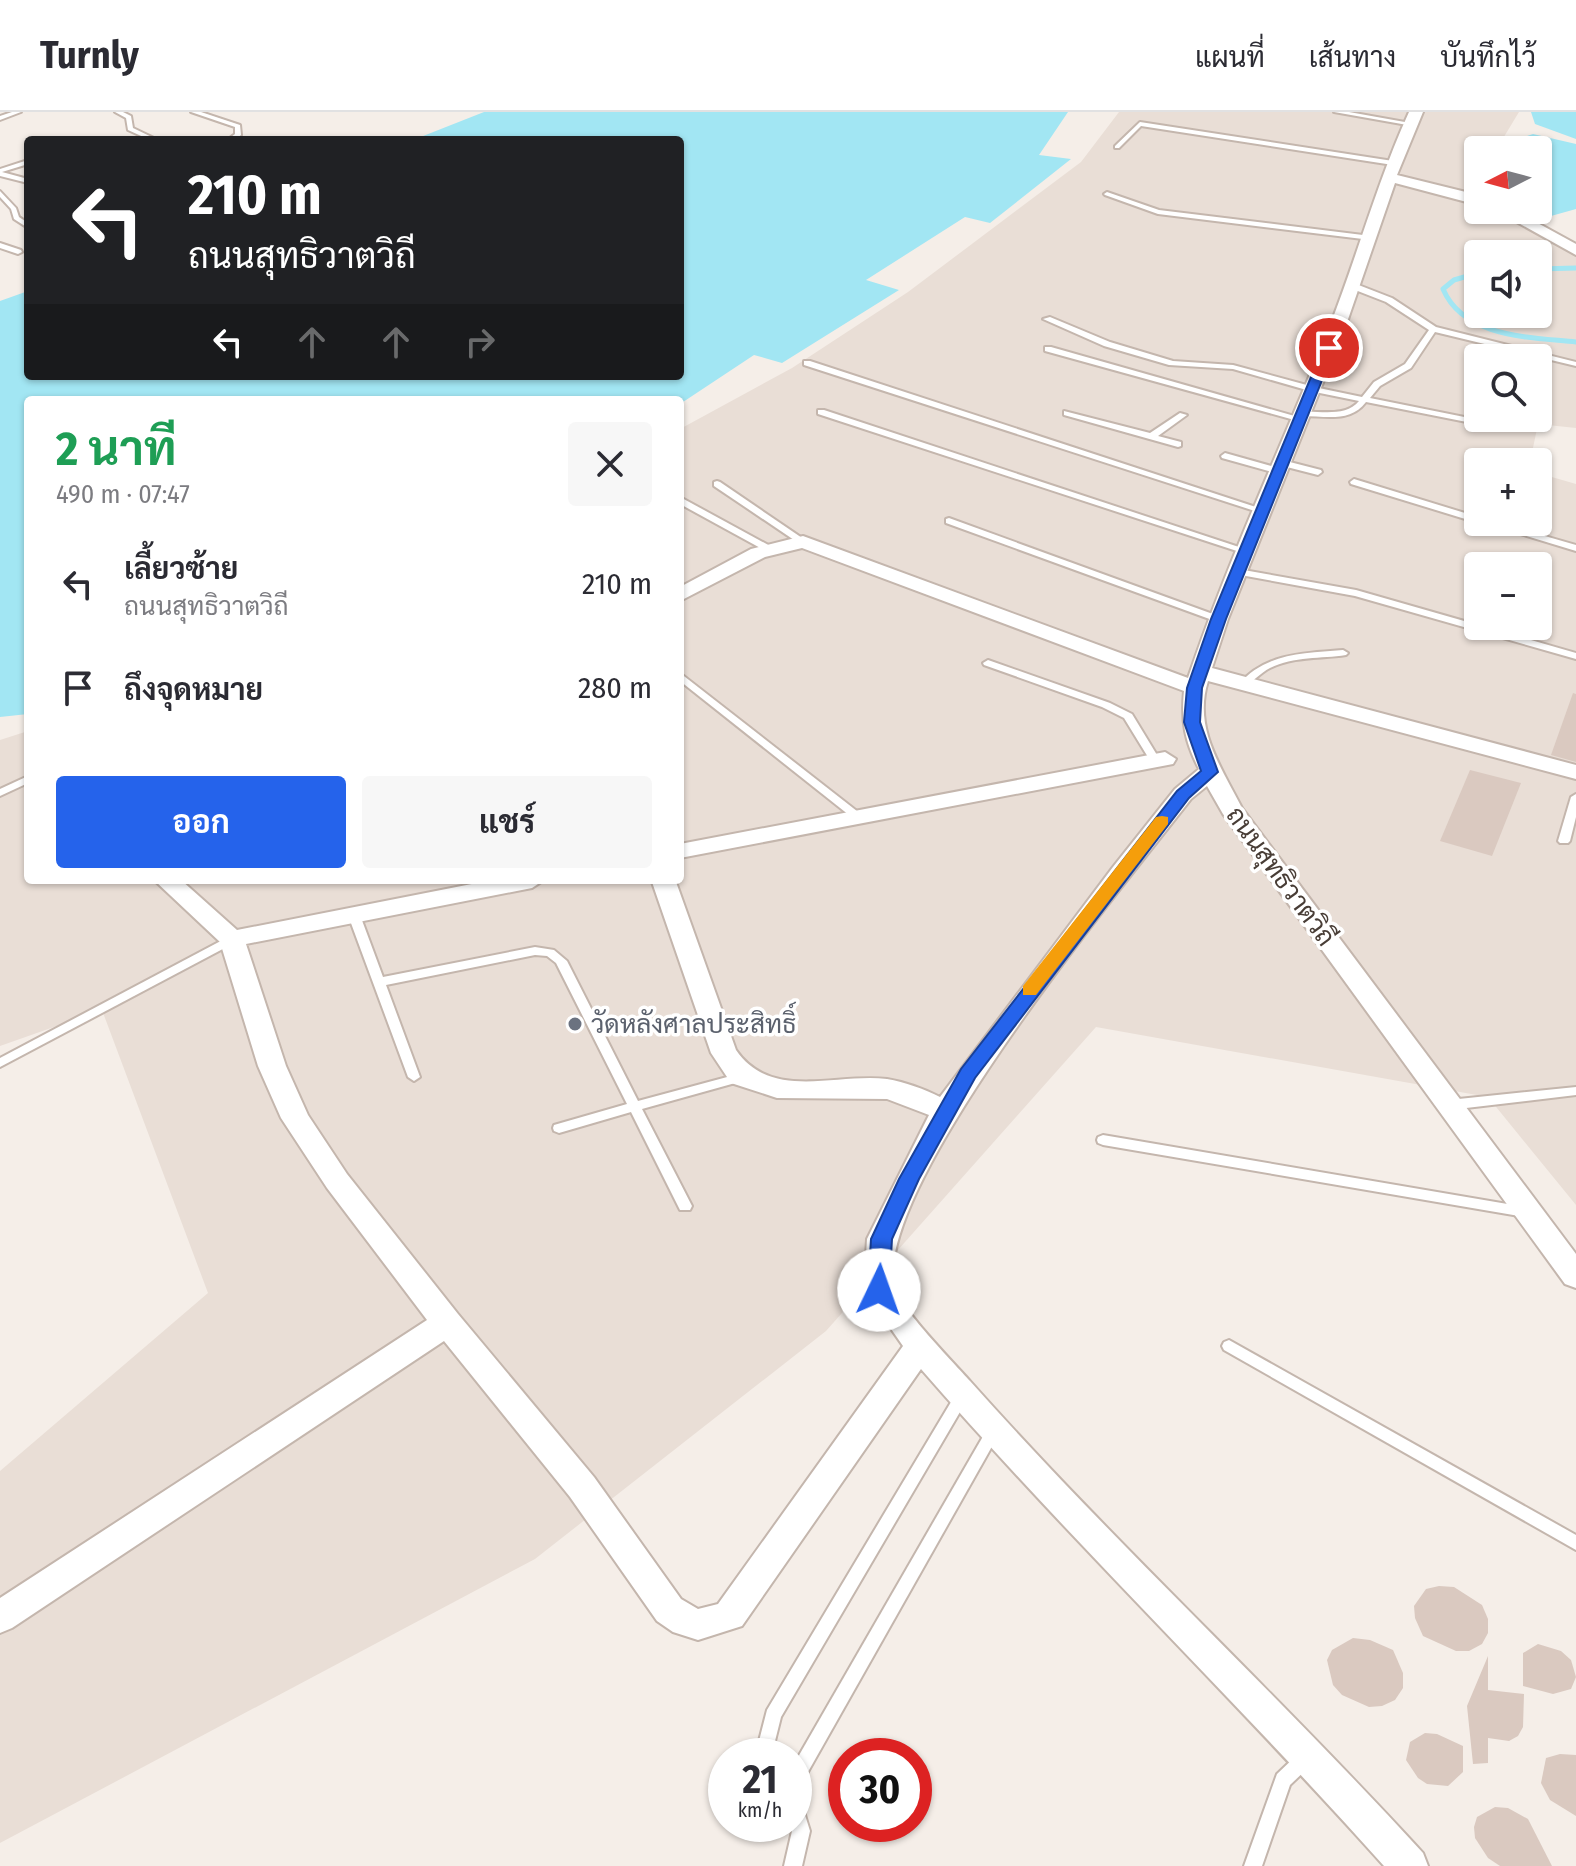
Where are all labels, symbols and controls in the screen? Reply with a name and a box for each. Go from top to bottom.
text: Turnly [40,32,139,78]
text: แผนที่ [1195,41,1265,74]
text: เส้นทาง [1309,41,1396,74]
text: บันทึกไว้ [1440,41,1536,74]
north arrow [1464,136,1552,224]
map controls [1464,136,1552,640]
text: 210 m [188,162,322,229]
icon: left [56,168,160,272]
text: ถนนสุทธิวาตวิถี [188,234,416,278]
button: sound [1464,240,1552,328]
pin [1295,314,1363,382]
icon: left [206,320,250,364]
icon: ahead [290,320,334,364]
icon: ahead [374,320,418,364]
icon: right [458,320,502,364]
icon: arrive [1307,326,1351,370]
button: search [1464,344,1552,432]
text: 2 นาที [56,420,176,478]
button: close [568,422,652,506]
button: + [1464,448,1552,536]
text: 490 m · 07:47 [56,479,190,510]
text: เลี้ยวซ้าย [124,551,238,587]
button: − [1464,552,1552,640]
icon: left [56,562,100,606]
text: 210 m [582,566,652,602]
text: ถนนสุทธิวาตวิถี [124,591,289,622]
icon: arrive [56,666,100,710]
text: 280 m [578,670,652,706]
text: ถึงจุดหมาย [124,672,263,708]
button: ออก [56,776,346,868]
button: แชร์ [362,776,652,868]
street label: ถนนสุทธิวาตวิถี [1218,800,1342,953]
place label: วัดหลังศาลประสิทธิ์ [591,1001,796,1040]
marker: วัดหลังศาลประสิทธิ์ [566,1015,584,1033]
position arrow [837,1248,921,1332]
speed limit sign: 30 [828,1738,932,1842]
text: 21 [743,1756,777,1804]
text: km/h [738,1798,782,1822]

